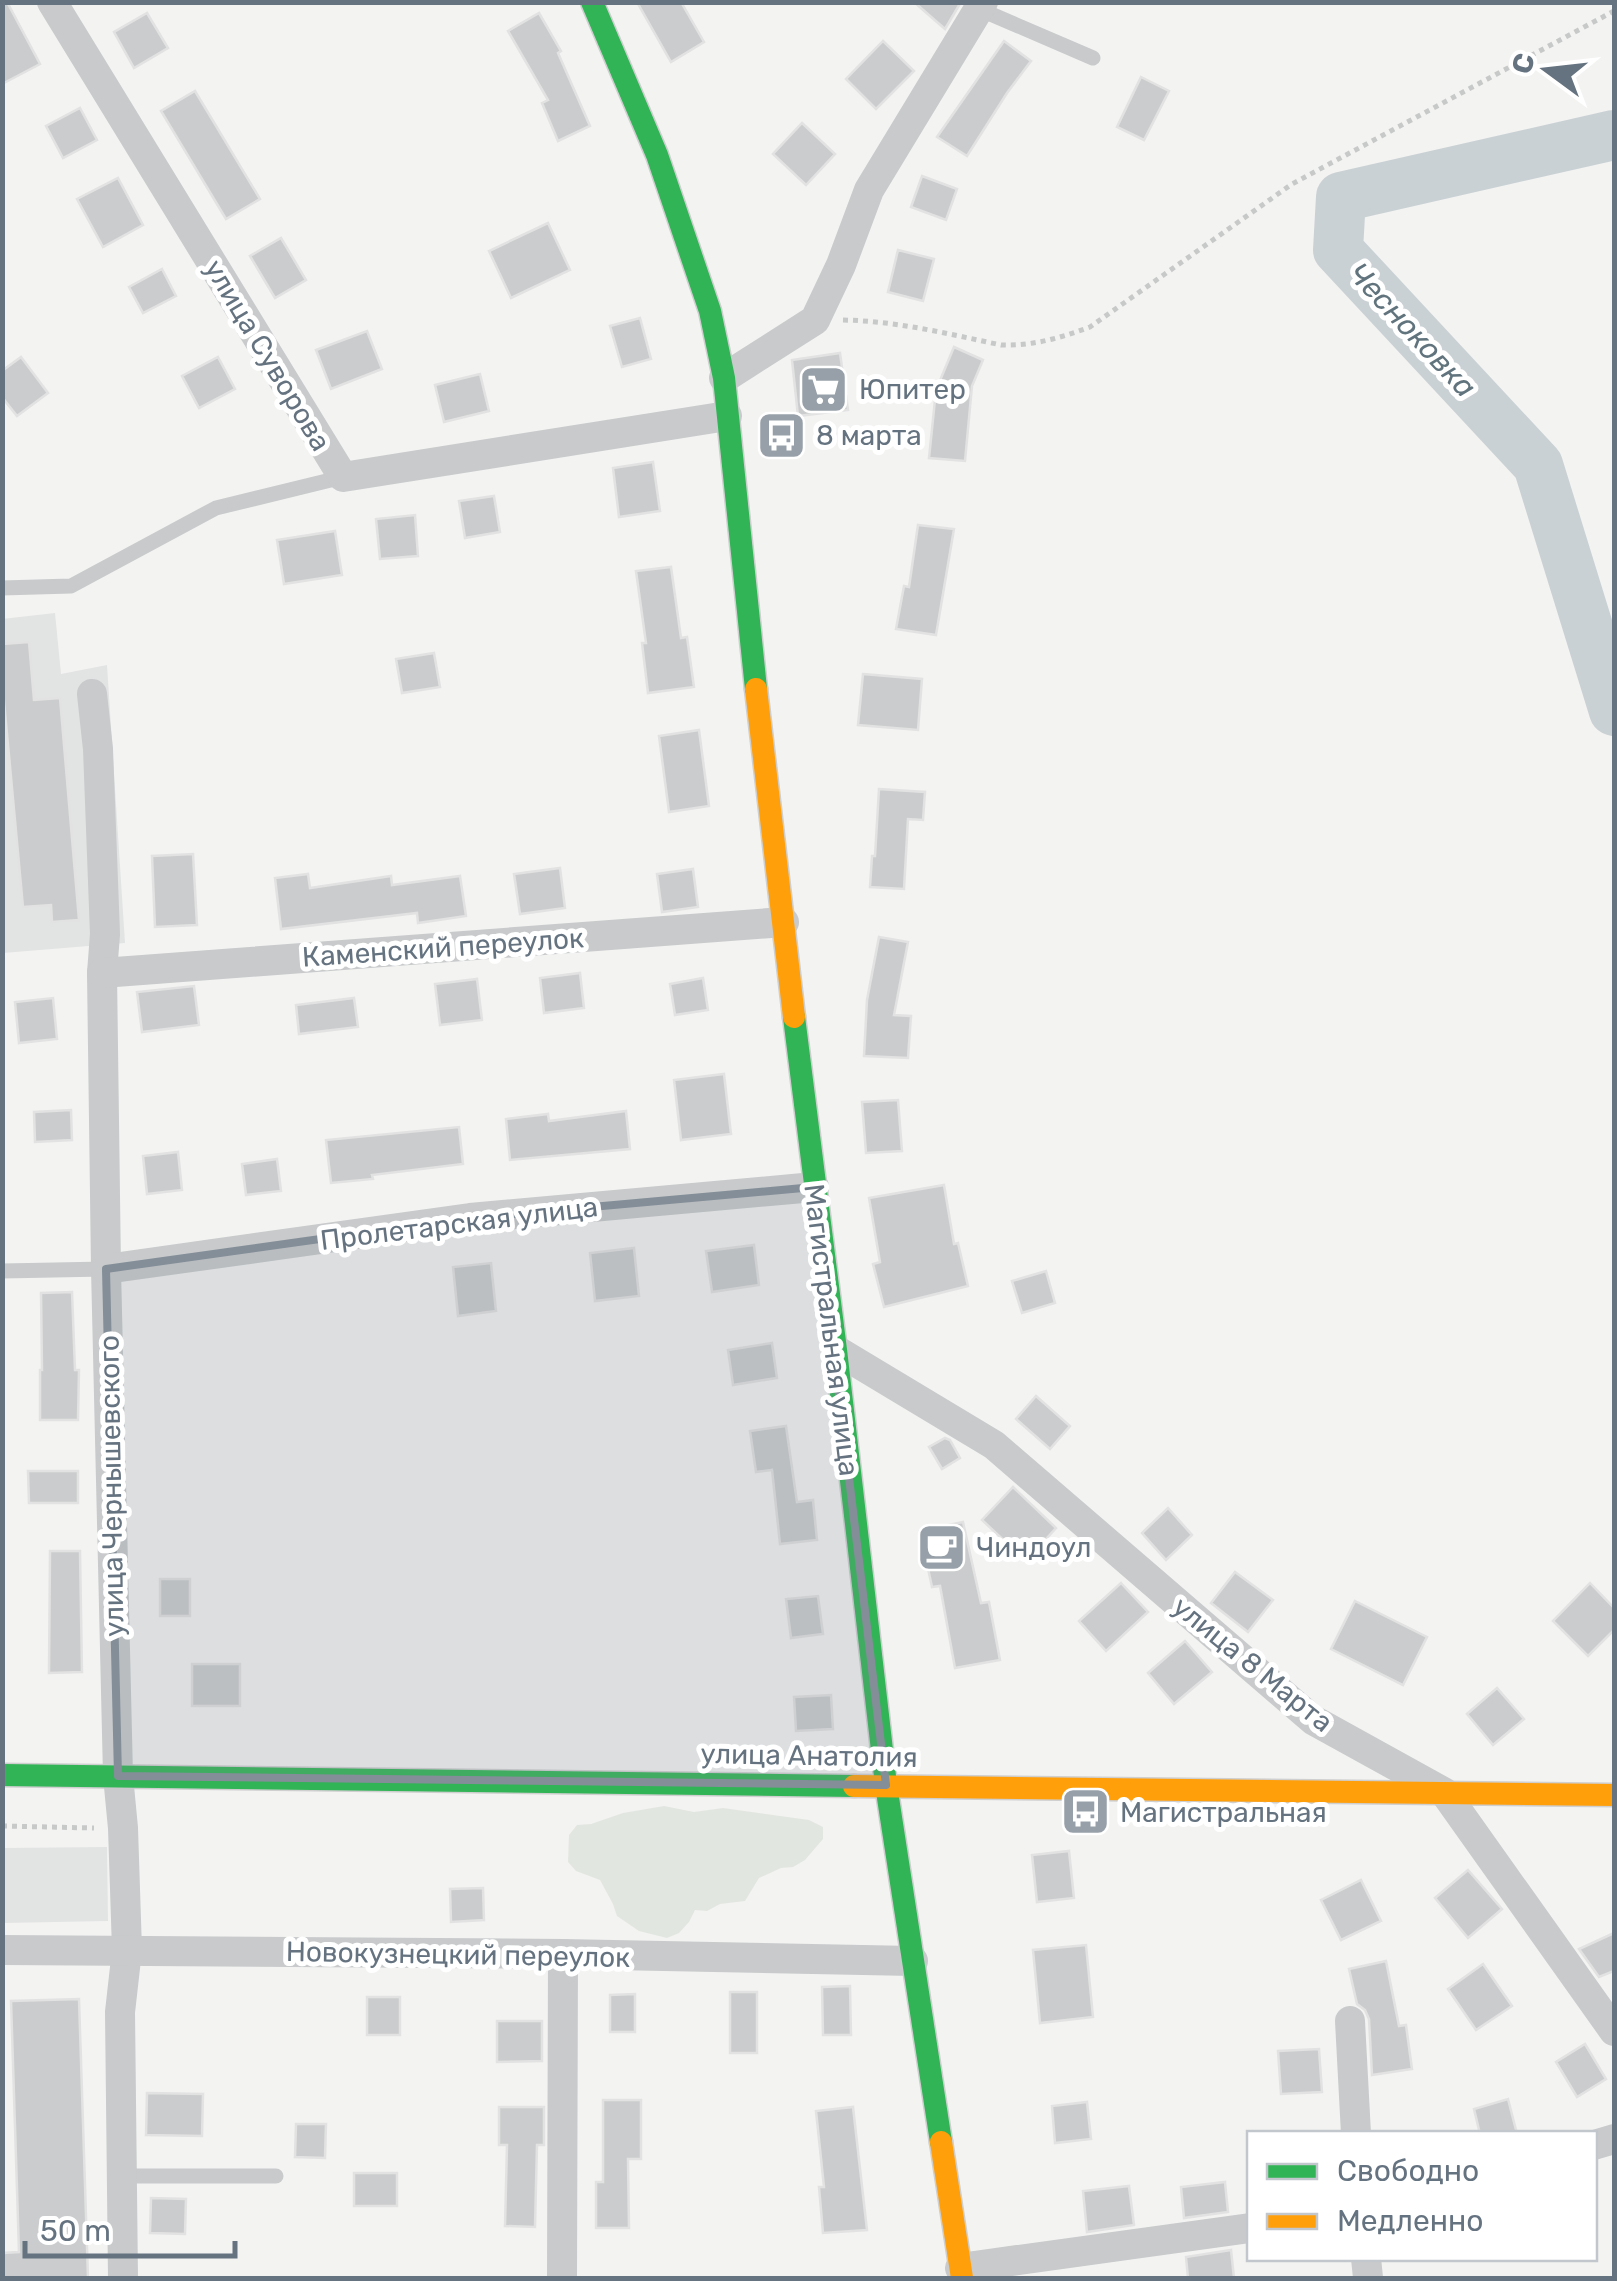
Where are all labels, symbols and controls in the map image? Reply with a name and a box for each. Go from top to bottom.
north arrow [1497,20,1597,120]
text: С [1505,50,1542,77]
street label: улица Суворова [198,254,338,457]
water label: Чесноковка [1340,255,1484,405]
supermarket icon: Юпитер [798,363,850,415]
place label: Юпитер [859,373,966,406]
bus stop icon: 8 марта [755,409,807,461]
place label: 8 марта [816,419,922,452]
street label: Каменский переулок [301,921,585,974]
street label: Магистральная улица [797,1182,866,1478]
street label: Пролетарская улица [318,1190,600,1257]
street label: улица Чернышевского [92,1335,131,1637]
cafe icon: Чиндоул [915,1521,967,1573]
place label: Чиндоул [976,1531,1091,1564]
street label: улица 8 Марта [1166,1590,1339,1739]
street label: улица Анатолия [700,1737,918,1774]
bus stop icon: Магистральная [1059,1786,1111,1838]
place label: Магистральная [1120,1796,1327,1829]
street label: Новокузнецкий переулок [286,1935,630,1974]
legend [1247,2131,1597,2261]
text: Свободно [1337,2153,1479,2189]
scale bar [25,2196,235,2258]
text: Медленно [1337,2203,1484,2239]
text: 50 m [40,2213,111,2249]

